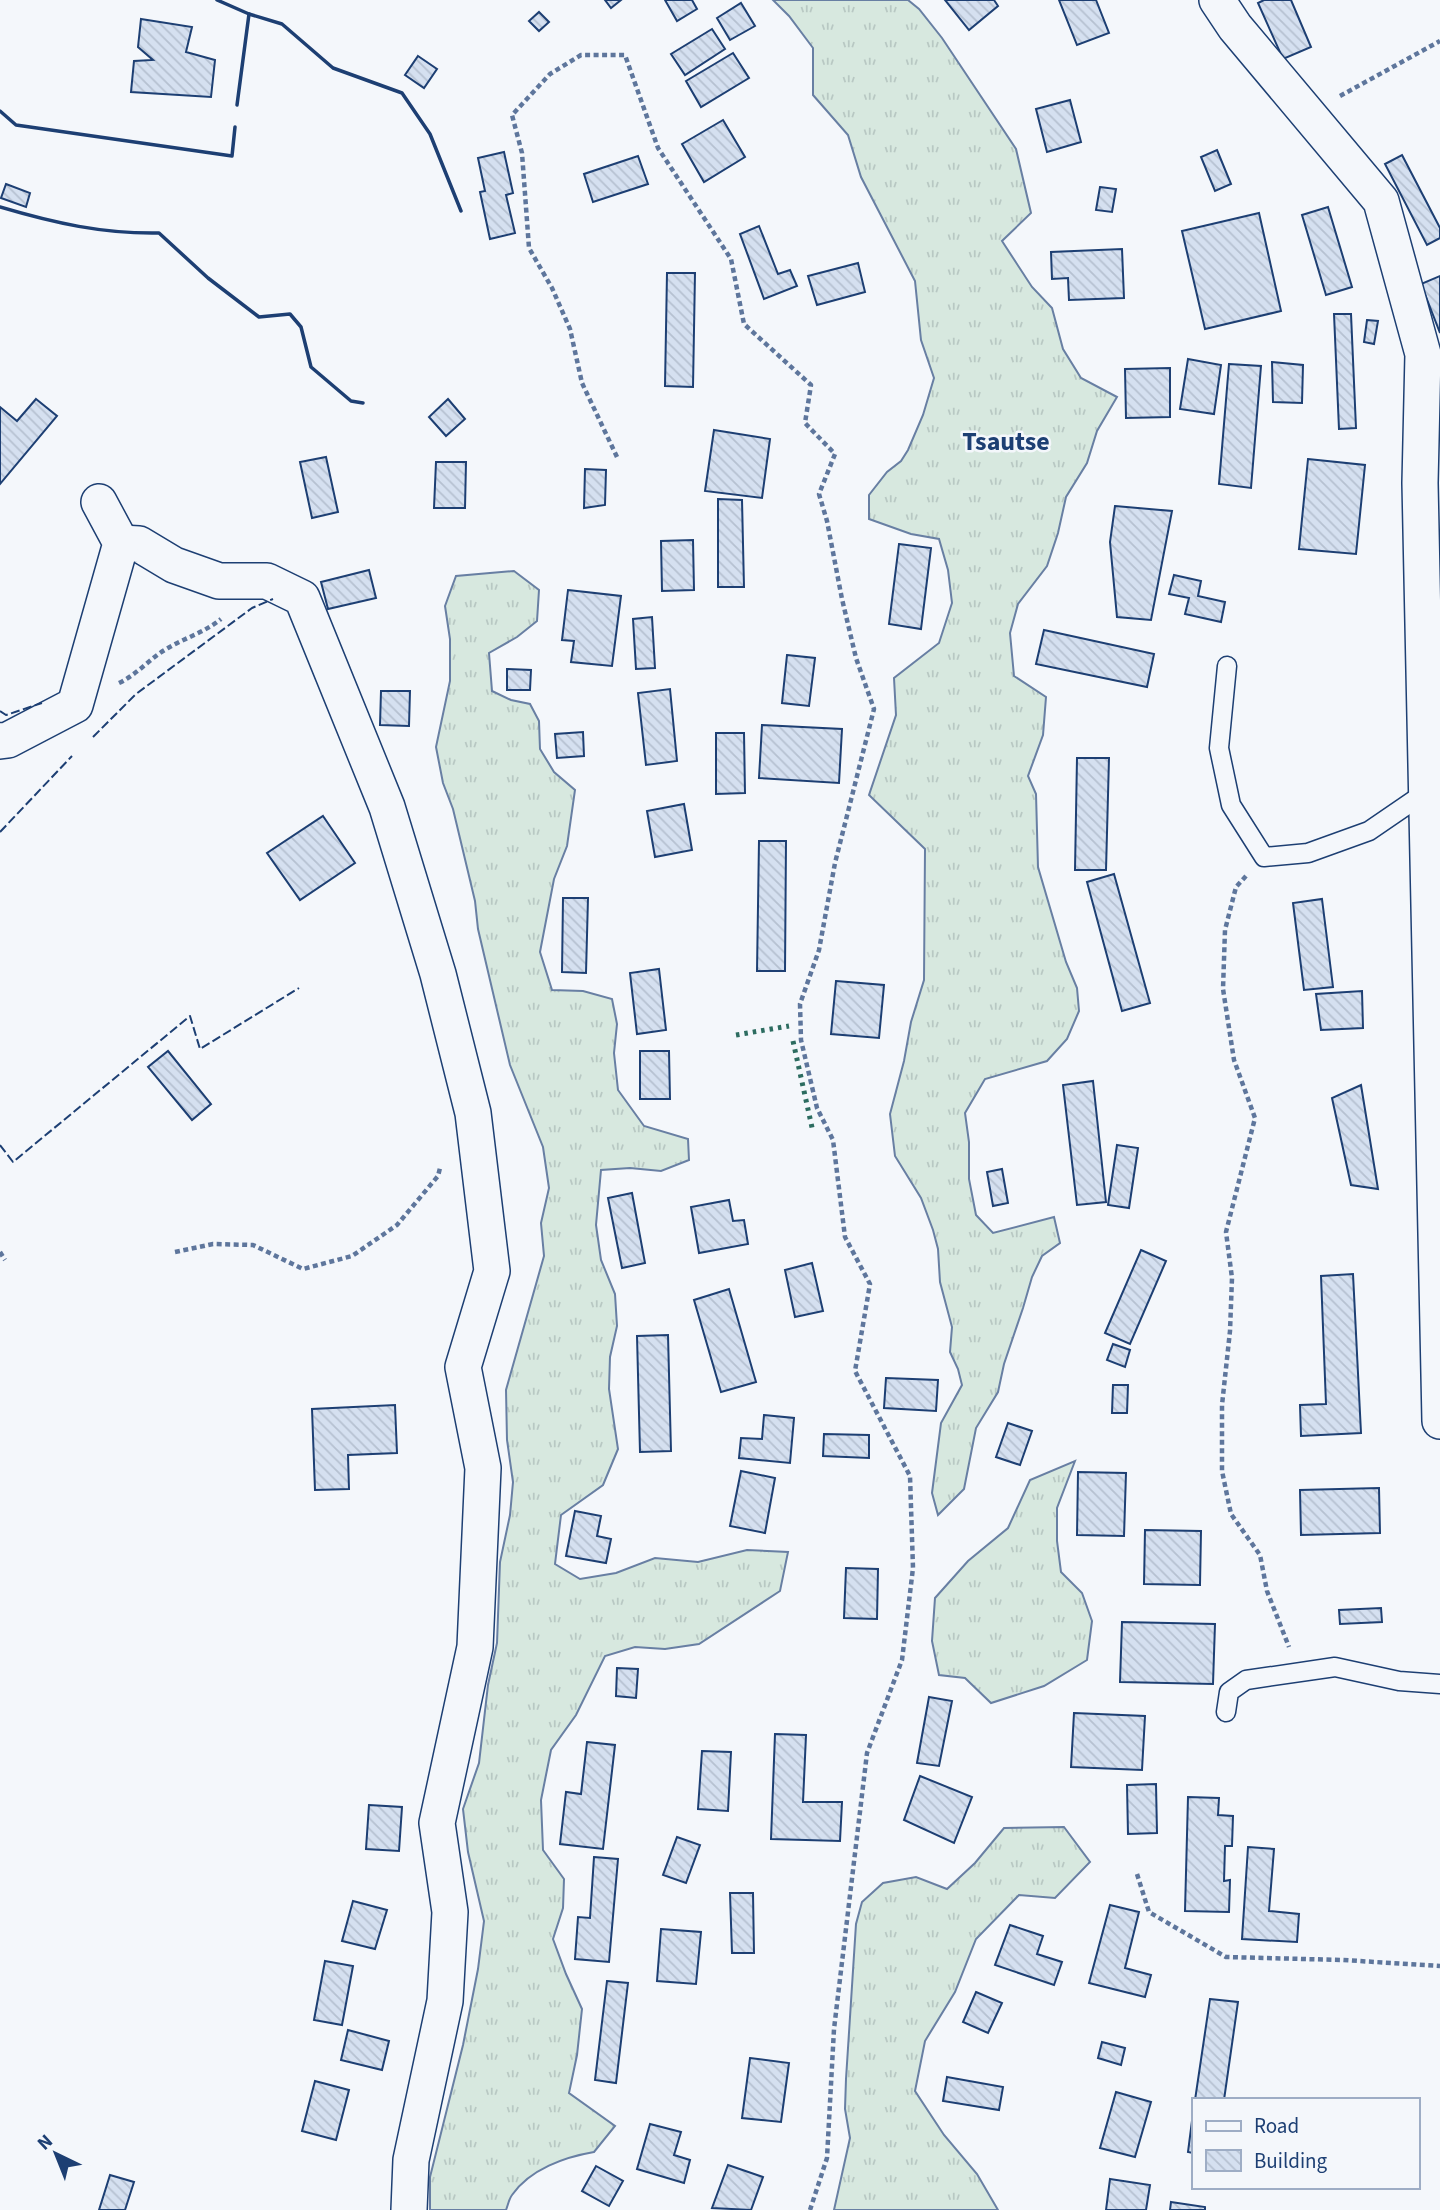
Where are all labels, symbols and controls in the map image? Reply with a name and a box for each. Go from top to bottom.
district label: Tsautse [962,423,1050,460]
legend [1192,2098,1419,2189]
text: Road [1254,2111,1299,2141]
north arrow [21,2119,91,2189]
text: N [32,2128,59,2157]
text: Building [1254,2146,1328,2176]

